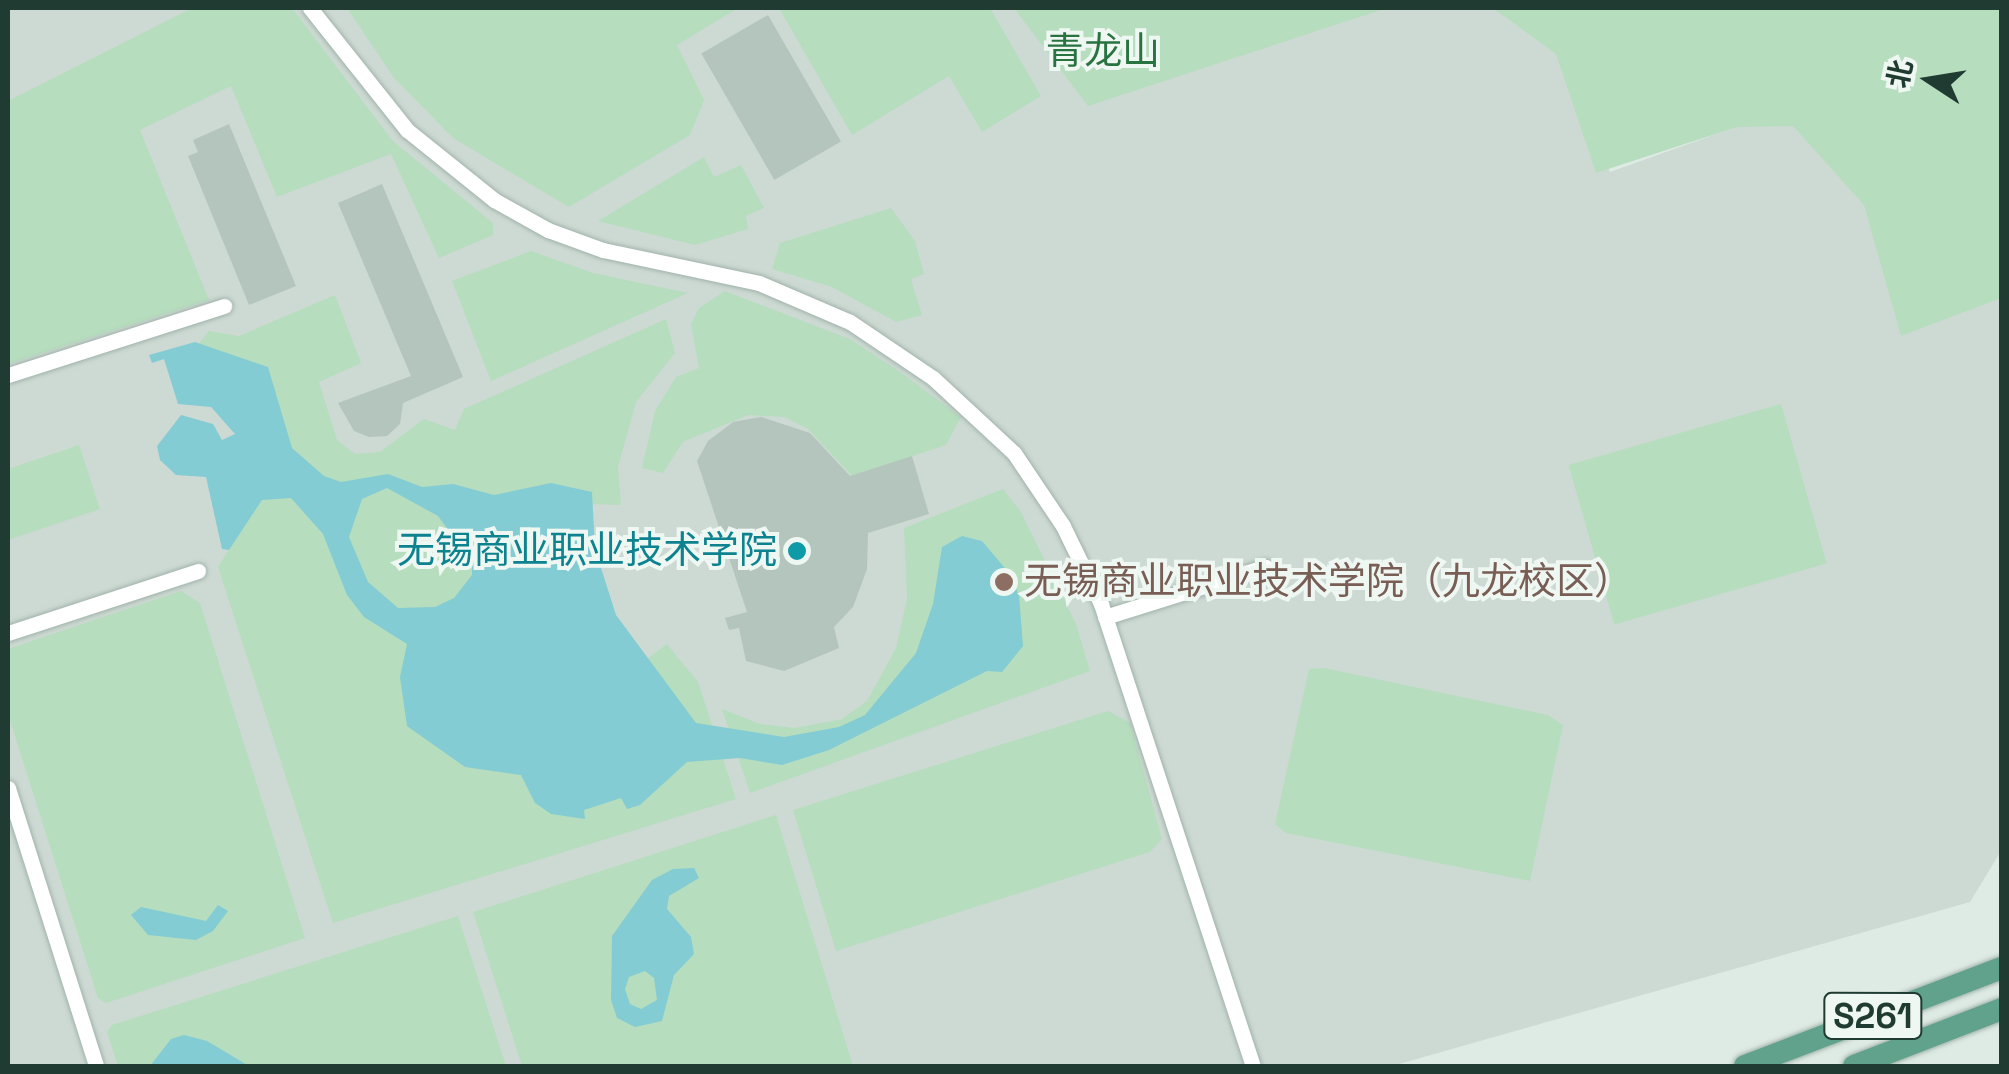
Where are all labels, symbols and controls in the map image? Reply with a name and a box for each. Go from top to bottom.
park label: 青龙山 [1046,29,1160,75]
north arrow [1879,30,1979,130]
text: 北 [1879,56,1920,91]
place label: 无锡商业职业技术学院 [397,528,777,574]
marker: 无锡商业职业技术学院 [786,540,808,562]
place label: 无锡商业职业技术学院（九龙校区） [1024,559,1632,605]
marker: 无锡商业职业技术学院（九龙校区） [993,571,1015,593]
road number: S261 [1823,986,1923,1046]

